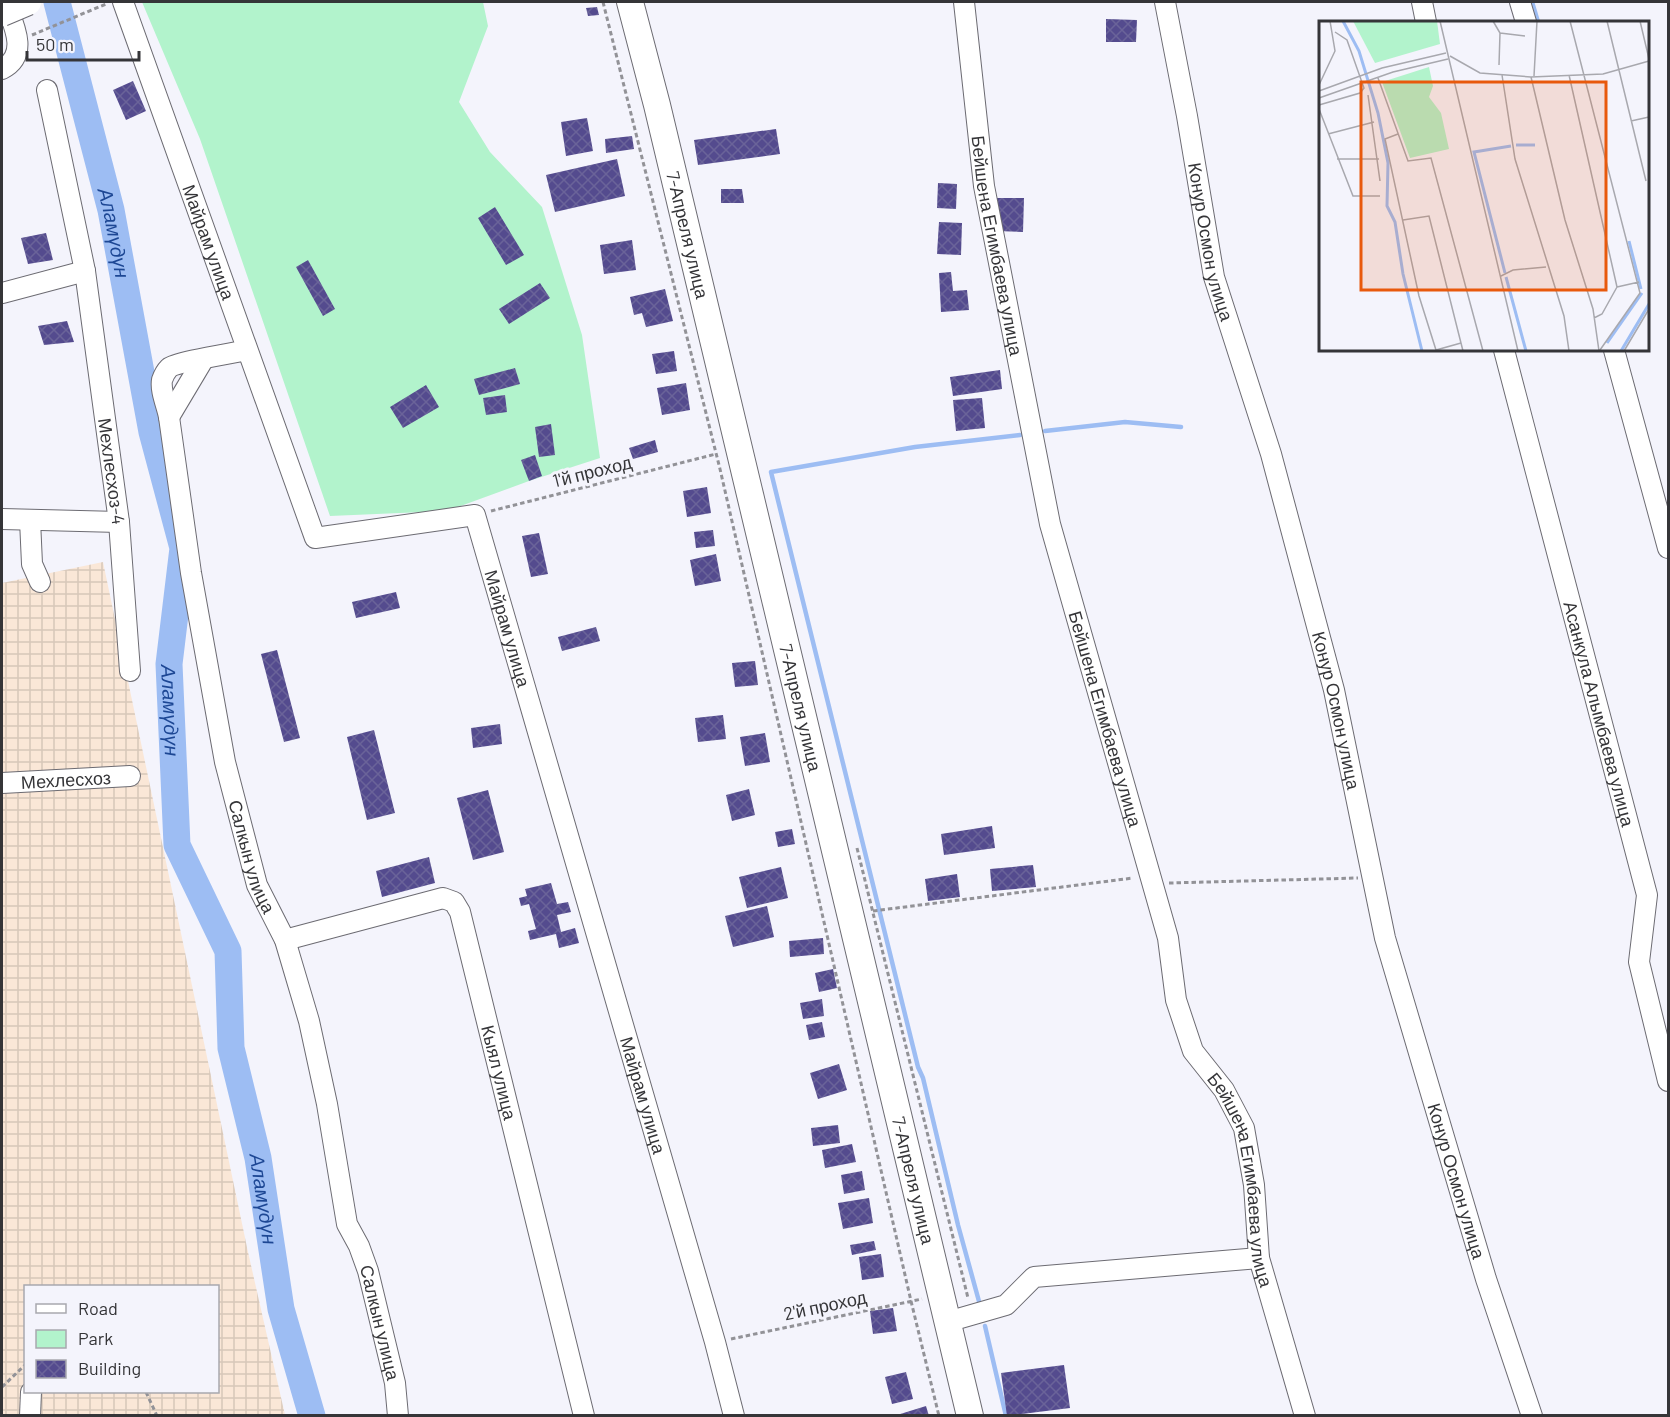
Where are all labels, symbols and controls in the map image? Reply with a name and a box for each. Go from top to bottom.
inset map [1319,21,1649,351]
scale bar [27,24,140,62]
text: 50 m [36,33,74,55]
street label: Бейшена Егимбаева улица [968,134,1028,358]
street label: Конур Осмон улица [1184,161,1239,324]
street label: 7-Апреля улица [662,169,714,302]
street label: Майрам улица [178,181,240,304]
water label: Аламүдүн [93,184,135,280]
street label: Мехлесхоз-4 [94,417,130,526]
street label: 1'й проход [550,450,634,491]
street label: Майрам улица [480,567,536,690]
street label: Асанкула Алымбаева улица [1559,599,1640,830]
street label: Бейшена Егимбаева улица [1064,608,1147,830]
street label: Конур Осмон улица [1308,629,1365,792]
street label: 7-Апреля улица [775,642,827,774]
water label: Аламүдүн [157,663,185,757]
street label: Мехлесхоз [20,766,112,793]
street label: Салкын улица [224,797,281,918]
street label: Кыял улица [477,1023,522,1123]
street label: Майрам улица [616,1034,671,1157]
street label: Бейшена Егимбаева улица [1203,1068,1278,1290]
street label: Конур Осмон улица [1423,1100,1491,1262]
street label: 7-Апреля улица [888,1114,940,1247]
water label: Аламүдүн [245,1151,283,1246]
street label: Салкын улица [356,1263,405,1383]
legend [24,1285,219,1393]
street label: 2'й проход [782,1285,869,1325]
text: Road [78,1297,118,1319]
text: Park [78,1327,113,1349]
text: Building [78,1357,141,1379]

